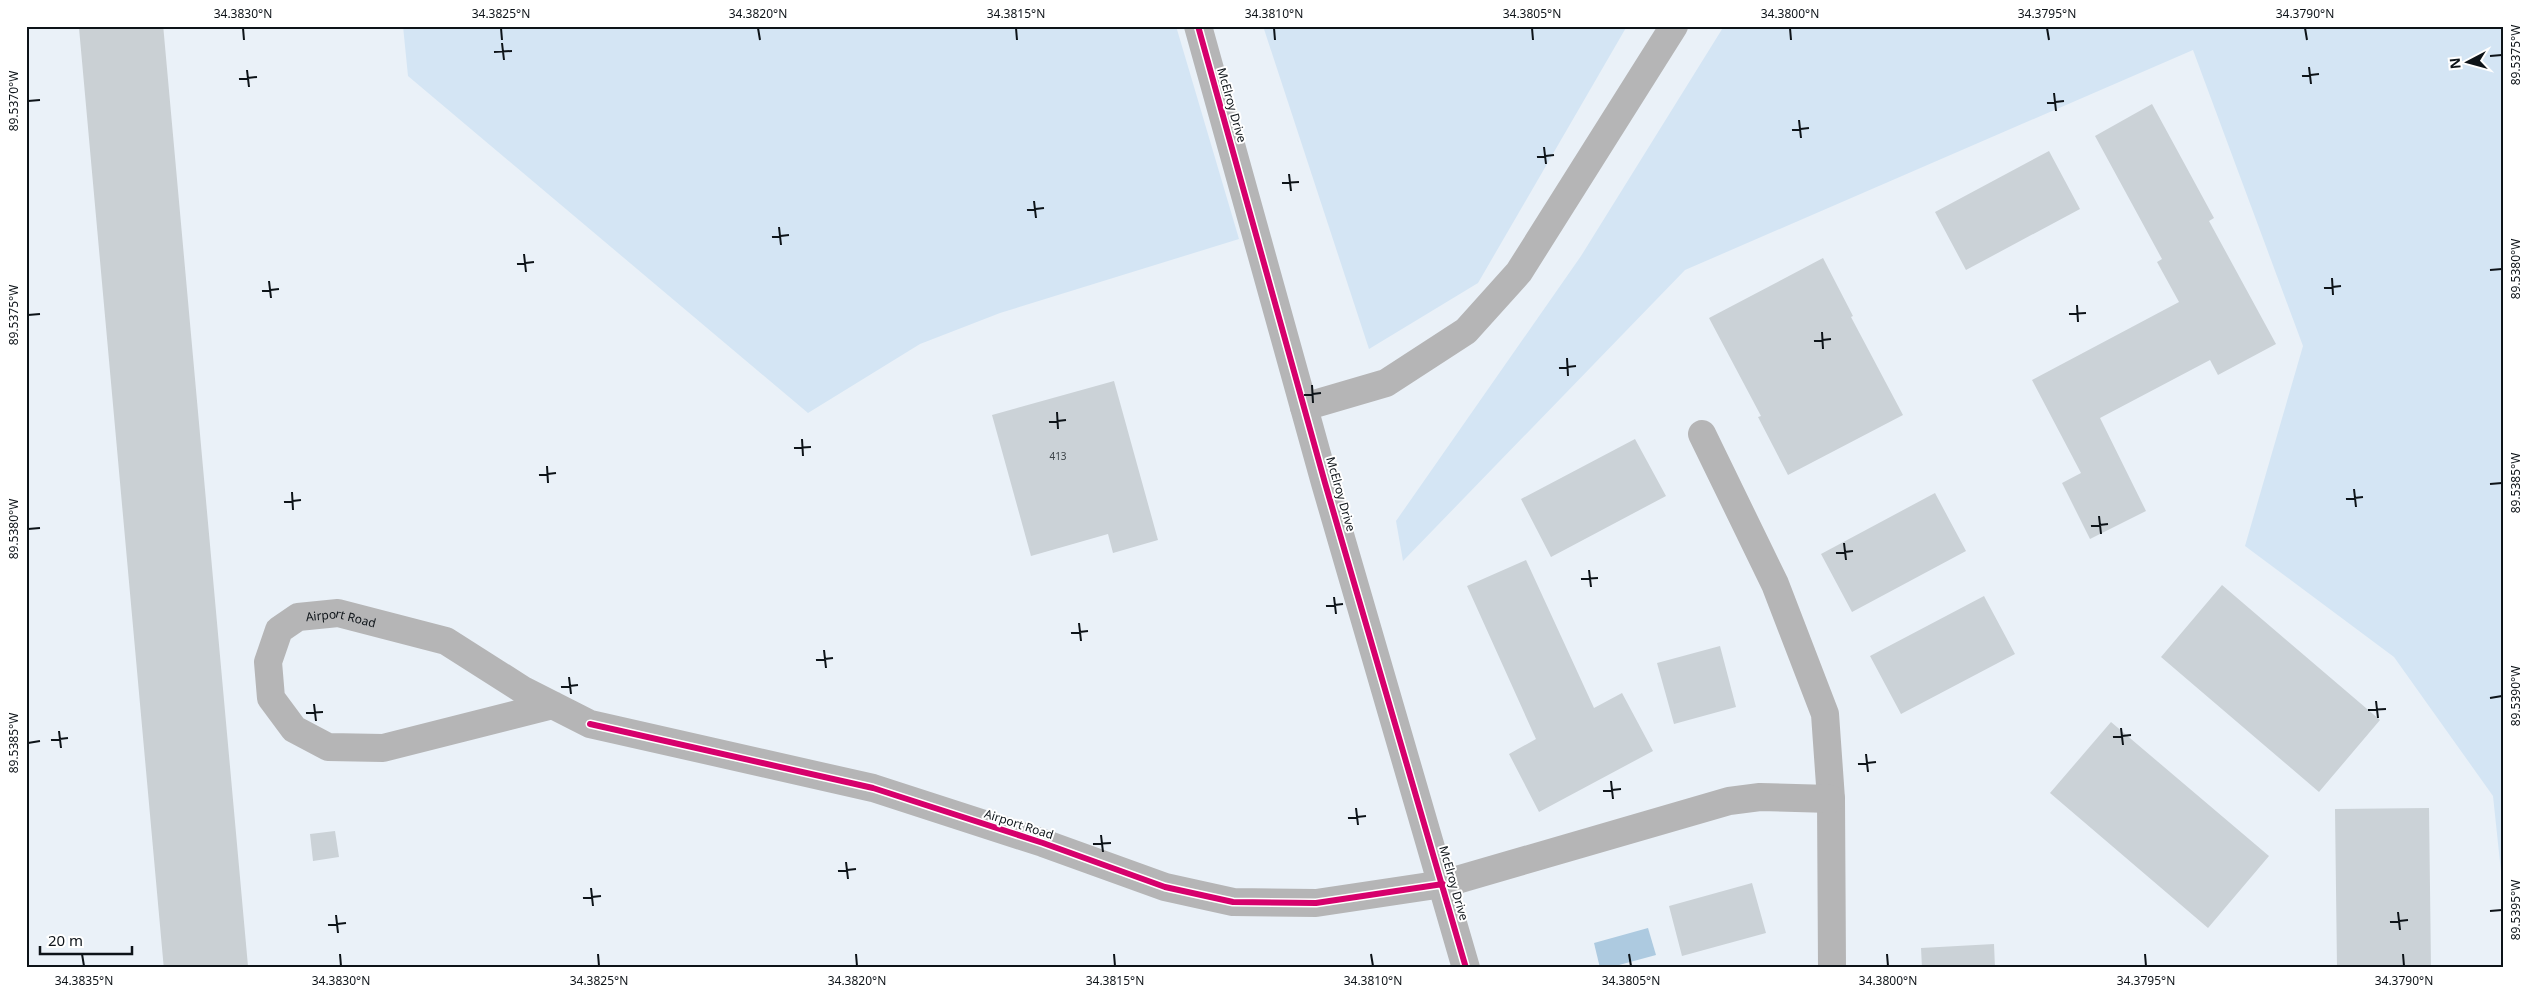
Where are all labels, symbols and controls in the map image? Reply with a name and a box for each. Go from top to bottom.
text: 34.3830°N [214,5,272,22]
text: 34.3825°N [472,5,530,22]
text: 34.3820°N [729,5,787,22]
text: 34.3815°N [987,5,1045,22]
text: 34.3810°N [1245,5,1303,22]
text: 34.3805°N [1503,5,1561,22]
text: 34.3800°N [1761,5,1819,22]
text: 34.3795°N [2018,5,2076,22]
text: 34.3790°N [2276,5,2334,22]
text: 89.5375°W [2507,25,2524,85]
north arrow [2442,38,2492,88]
text: N [2445,57,2465,70]
street label: McElroy Drive [1213,66,1251,145]
text: 89.5370°W [5,71,22,131]
text: 89.5380°W [2507,239,2524,299]
text: 89.5375°W [5,285,22,345]
house number: 413 [1049,449,1067,463]
text: 89.5385°W [2507,453,2524,513]
street label: McElroy Drive [1322,455,1360,534]
text: 89.5380°W [5,499,22,559]
street label: Airport Road [305,604,378,631]
text: 89.5390°W [2507,666,2524,726]
text: 89.5385°W [5,713,22,773]
street label: Airport Road [982,805,1056,843]
street label: McElroy Drive [1435,844,1473,923]
text: 89.5395°W [2507,880,2524,940]
scale bar [40,924,132,956]
text: 20 m [48,930,83,950]
text: 34.3835°N [55,972,113,989]
text: 34.3830°N [312,972,370,989]
text: 34.3825°N [570,972,628,989]
text: 34.3820°N [828,972,886,989]
text: 34.3815°N [1086,972,1144,989]
text: 34.3810°N [1344,972,1402,989]
text: 34.3805°N [1602,972,1660,989]
text: 34.3800°N [1859,972,1917,989]
text: 34.3795°N [2117,972,2175,989]
text: 34.3790°N [2375,972,2433,989]

